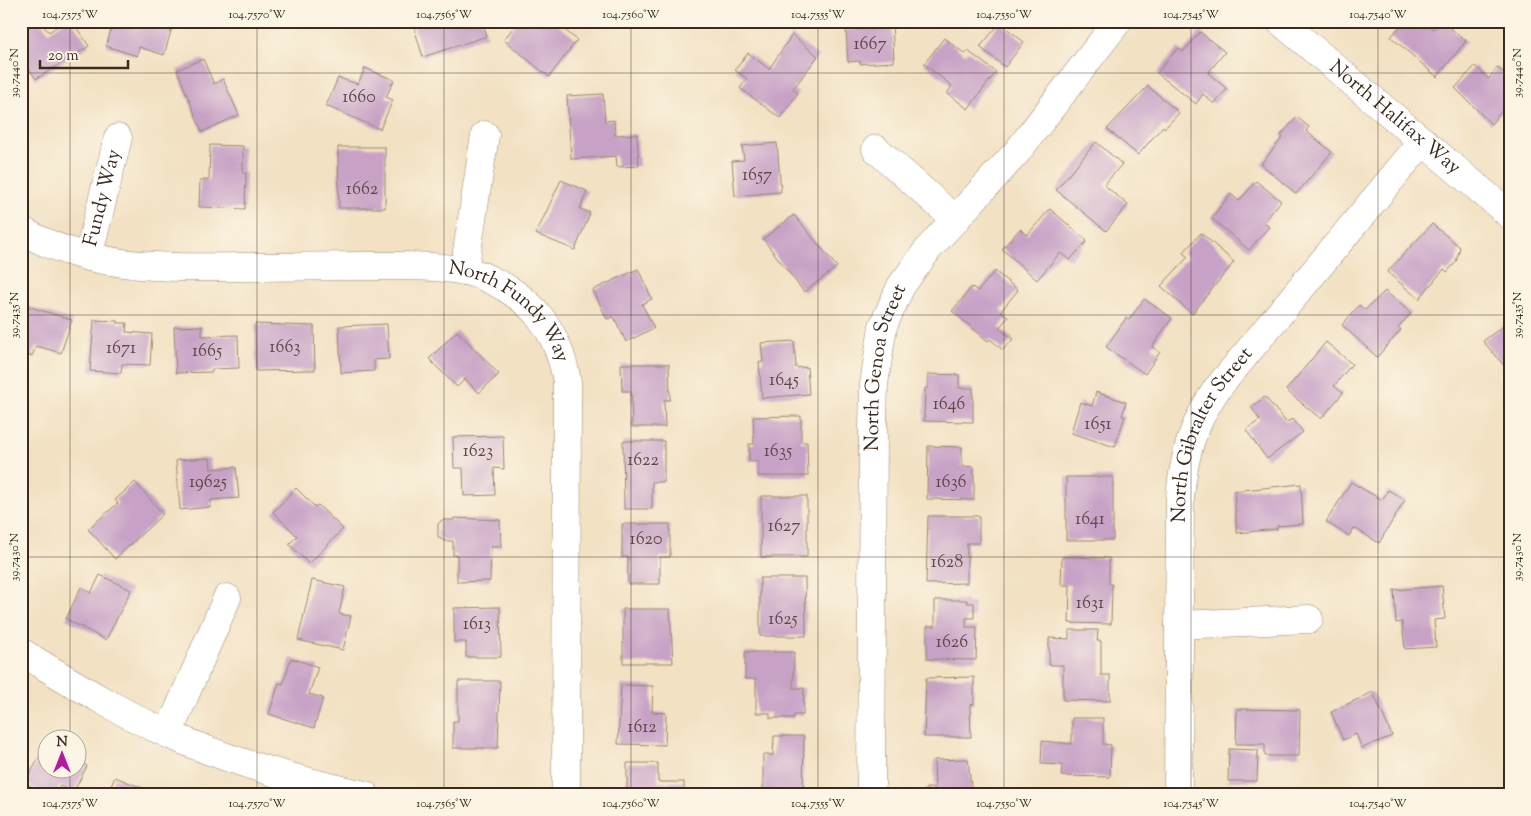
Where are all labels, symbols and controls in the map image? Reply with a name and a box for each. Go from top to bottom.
text: 104.7575°W [42,6,98,24]
text: 104.7570°W [228,6,286,24]
text: 104.7565°W [416,6,472,24]
text: 104.7560°W [602,6,660,24]
text: 104.7555°W [791,6,846,24]
text: 104.7550°W [976,6,1033,24]
text: 104.7545°W [1163,6,1219,24]
text: 104.7540°W [1349,6,1407,24]
house number: 1667 [853,32,887,58]
scale bar [40,38,128,70]
text: 20 m [48,46,79,67]
text: 39.7440°N [6,48,24,98]
text: 39.7440°N [1509,48,1527,98]
street label: North Halifax Way [1322,54,1467,182]
house number: 1660 [342,85,376,111]
street label: Fundy Way [77,146,129,250]
house number: 1657 [742,163,772,189]
house number: 1662 [346,177,379,203]
street label: North Fundy Way [446,254,576,366]
street label: North Genoa Street [858,279,915,451]
text: 39.7435°N [6,291,24,338]
text: 39.7435°N [1509,291,1527,338]
house number: 1663 [269,335,301,361]
house number: 1671 [106,336,136,362]
house number: 1665 [192,339,222,365]
street label: North Gibralter Street [1165,341,1260,523]
house number: 1645 [769,368,799,394]
house number: 1646 [933,392,965,418]
house number: 1651 [1084,412,1112,438]
house number: 1623 [463,439,493,465]
house number: 1635 [764,439,792,465]
house number: 1622 [627,448,659,474]
house number: 19625 [189,470,227,496]
house number: 1636 [935,470,967,496]
house number: 1641 [1075,507,1105,533]
house number: 1627 [768,514,800,540]
house number: 1620 [630,527,662,553]
text: 39.7430°N [6,532,24,581]
text: 39.7430°N [1509,532,1527,581]
house number: 1628 [931,550,963,576]
house number: 1631 [1076,591,1104,617]
house number: 1625 [768,607,798,633]
house number: 1613 [463,612,491,638]
house number: 1626 [936,630,968,656]
house number: 1612 [627,715,657,741]
north arrow [38,728,88,778]
text: N [56,733,68,753]
text: 104.7575°W [42,795,98,813]
text: 104.7570°W [228,795,286,813]
text: 104.7565°W [416,795,472,813]
text: 104.7560°W [602,795,660,813]
text: 104.7555°W [791,795,846,813]
text: 104.7550°W [976,795,1033,813]
text: 104.7545°W [1163,795,1219,813]
text: 104.7540°W [1349,795,1407,813]

